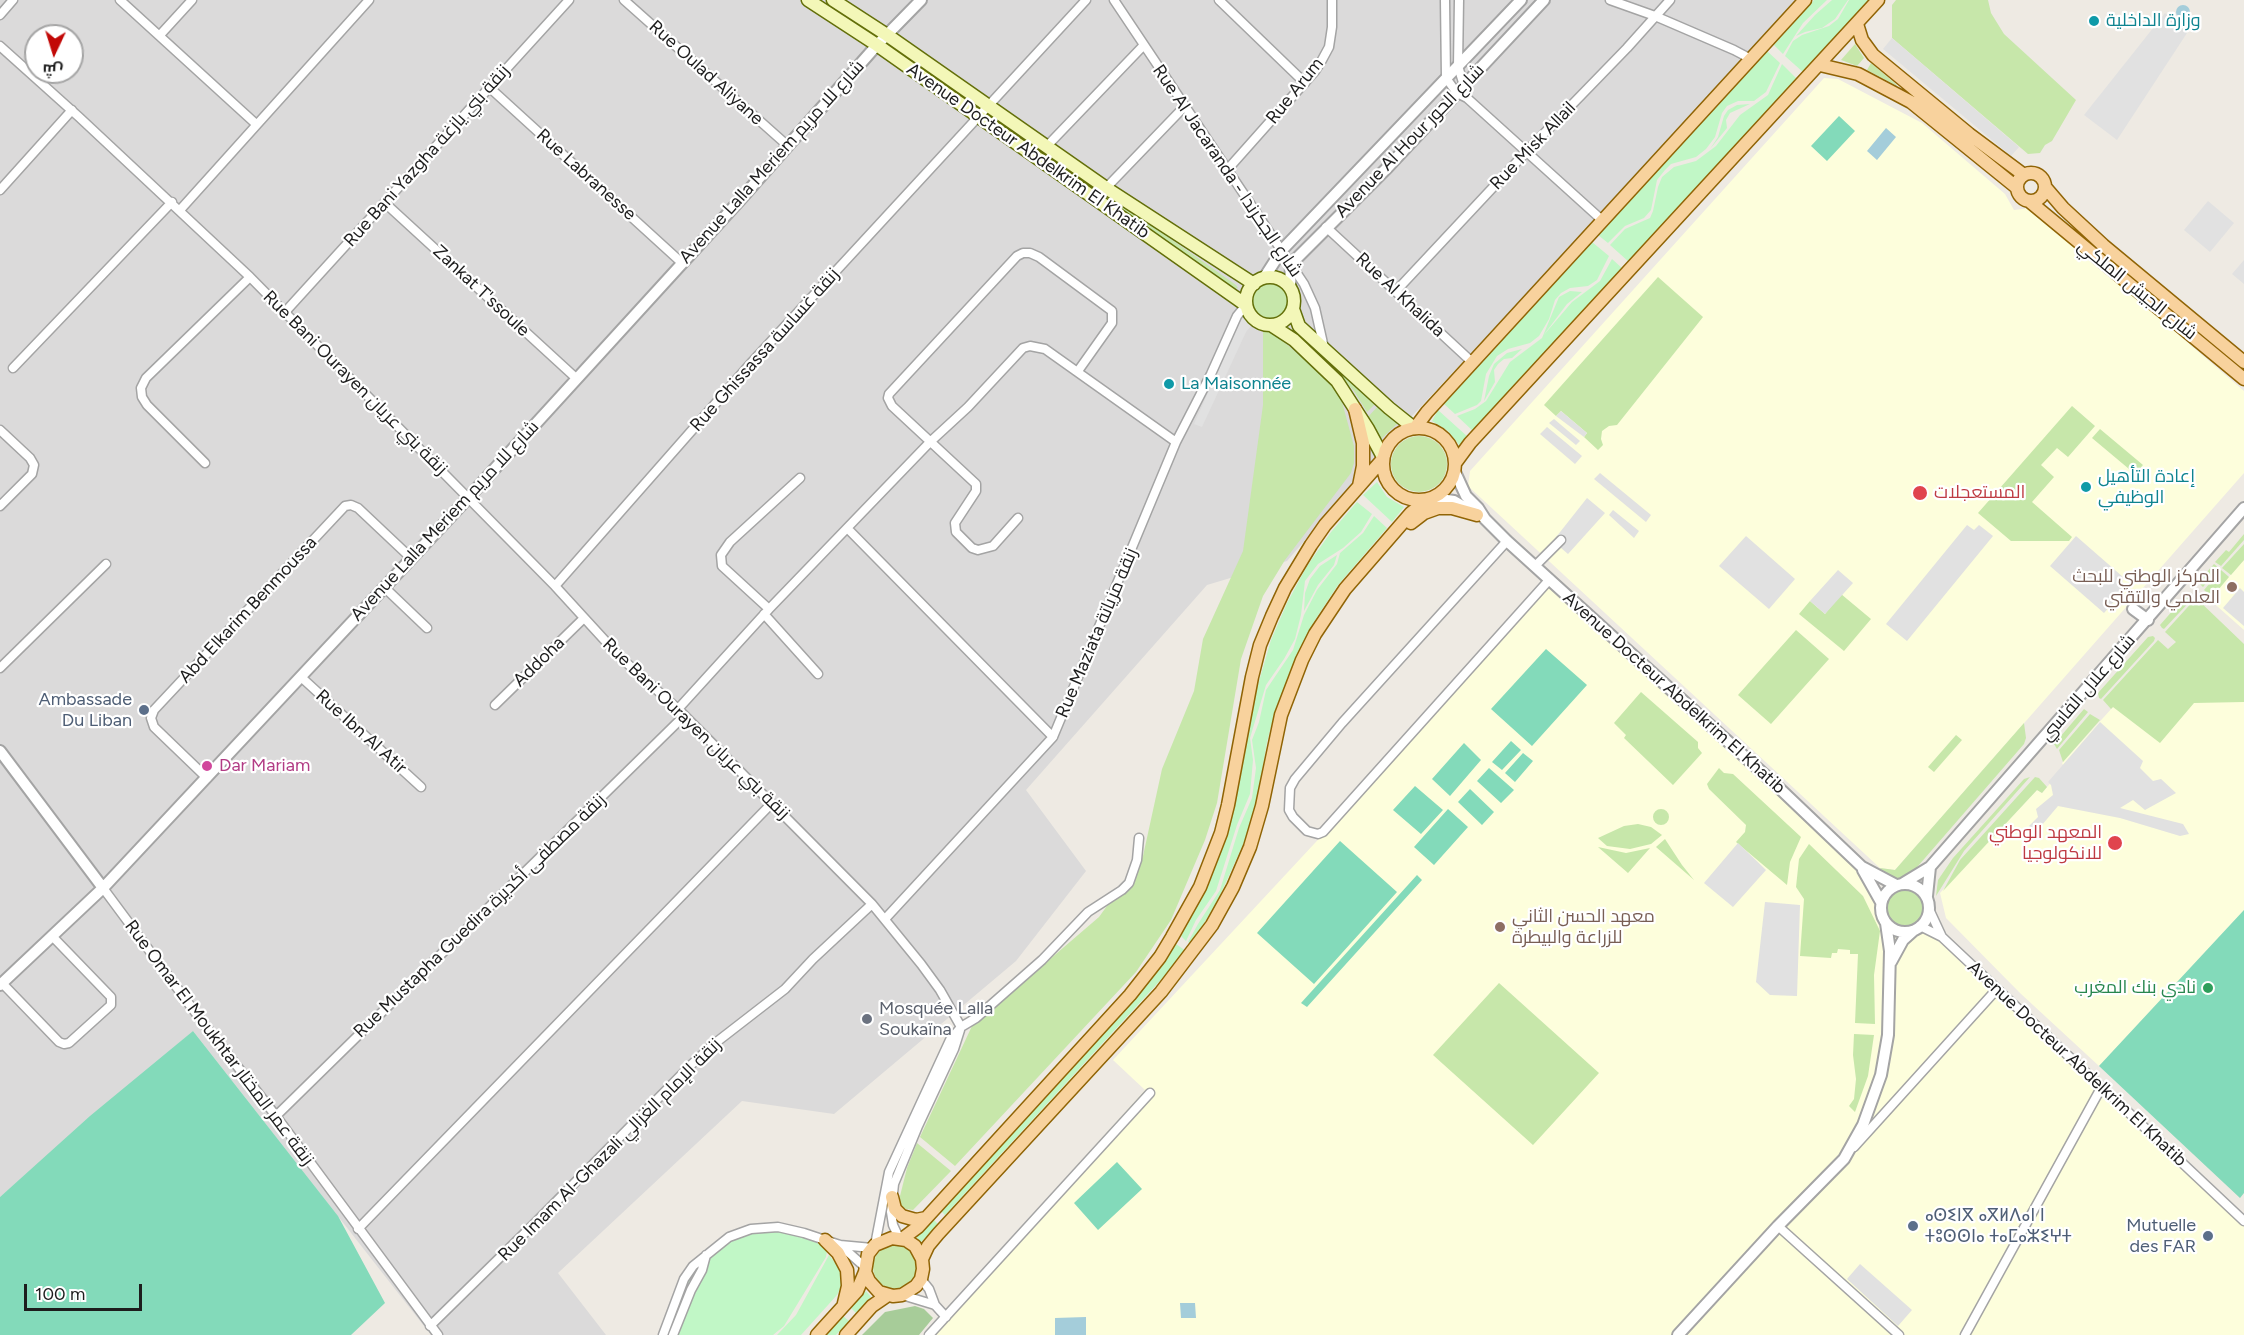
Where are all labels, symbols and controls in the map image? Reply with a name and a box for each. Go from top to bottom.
place label: وزارة الداخلية [2106,10,2201,32]
marker: وزارة الداخلية [2087,14,2101,28]
street label: Rue Oulad Aliyane [644,16,768,130]
north arrow [24,24,84,84]
street label: Rue Arum [1262,53,1328,129]
street label: Avenue Lalla Meriem شارع للا مريم [675,56,869,268]
street label: Avenue Docteur Abdelkrim El Khatib [902,59,1154,243]
text: ش [42,60,64,81]
street label: Avenue Al Hour شارع الحور [1331,60,1489,222]
street label: Rue Bani Yazgha زنقة بني يازغة [340,61,514,251]
street label: Rue Al Jacaranda - شارع الجكرندا [1148,61,1306,281]
street label: Rue Misk Allail [1486,98,1580,194]
street label: Rue Labranesse [532,125,640,225]
street label: شارع الجيش الملكي [2073,235,2201,345]
street label: Zankat T'ssoule [428,241,534,341]
street label: Rue Al Khalida [1351,248,1449,342]
street label: Rue Ghissassa زنقة غساسة [686,264,844,436]
street label: Rue Bani Ourayen زنقة بني عريان [258,286,452,480]
place label: La Maisonnée [1181,373,1291,395]
marker: La Maisonnée [1162,377,1176,391]
street label: Avenue Lalla Meriem شارع للا مريم [346,416,544,626]
place label: إعادة التأهيل الوظيفي [2098,466,2195,508]
marker: إعادة التأهيل الوظيفي [2079,480,2093,494]
place label: المستعجلات [1934,482,2025,504]
marker: المستعجلات [1911,484,1929,502]
street label: Abd Elkarim Benmoussa [174,532,322,688]
street label: Rue Maziata زنقة مزياتة [1051,545,1143,721]
place label: المركز الوطني للبحث العلمي والتقني [2072,566,2220,608]
marker: المركز الوطني للبحث العلمي والتقني [2225,580,2239,594]
street label: Avenue Docteur Abdelkrim El Khatib [1558,587,1790,799]
street label: شارع علال الفاسي [2036,630,2140,746]
street label: Addoha [509,632,569,692]
street label: Rue Bani Ourayen زنقة بني عريان [598,634,794,824]
street label: Rue Ibn Al Atir [311,685,411,779]
place label: Ambassade Du Liban [38,689,132,732]
marker: Ambassade Du Liban [137,703,151,717]
place label: Dar Mariam [219,755,310,777]
marker: Dar Mariam [200,759,214,773]
street label: Rue Mustapha Guedira زنقة مصطفى أكديرة [349,789,611,1043]
place label: المعهد الوطني للانكولوجيا [1989,822,2102,864]
marker: المعهد الوطني للانكولوجيا [2106,834,2124,852]
place label: معهد الحسن الثاني للزراعة والبيطرة [1512,906,1655,948]
street label: Rue Omar El Moukhtar زنقة عمر المختار [120,916,318,1170]
marker: معهد الحسن الثاني للزراعة والبيطرة [1493,920,1507,934]
street label: Avenue Docteur Abdelkrim El Khatib [1963,957,2191,1171]
place label: نادي بنك المغرب [2074,977,2196,999]
marker: نادي بنك المغرب [2201,981,2215,995]
place label: Mosquée Lalla Soukaïna [879,998,993,1040]
marker: Mosquée Lalla Soukaïna [860,1012,874,1026]
street label: Rue Imam Al-Ghazali زنقة الإمام الغزالي [494,1034,726,1266]
place label: ⴰⵙⵉⵏⴳ ⴰⴳⵍⴷⴰⵏ ⵏ ⵜⵓⵙⵙⵏⴰ ⵜⴰⵎⴰⵣⵉⵖⵜ [1925,1205,2072,1248]
place label: Mutuelle des FAR [2126,1215,2196,1258]
marker: ⴰⵙⵉⵏⴳ ⴰⴳⵍⴷⴰⵏ ⵏ ⵜⵓⵙⵙⵏⴰ ⵜⴰⵎⴰⵣⵉⵖⵜ [1906,1219,1920,1233]
marker: Mutuelle des FAR [2201,1229,2215,1243]
scale bar [27,1272,146,1310]
text: 100 m [35,1283,85,1305]

